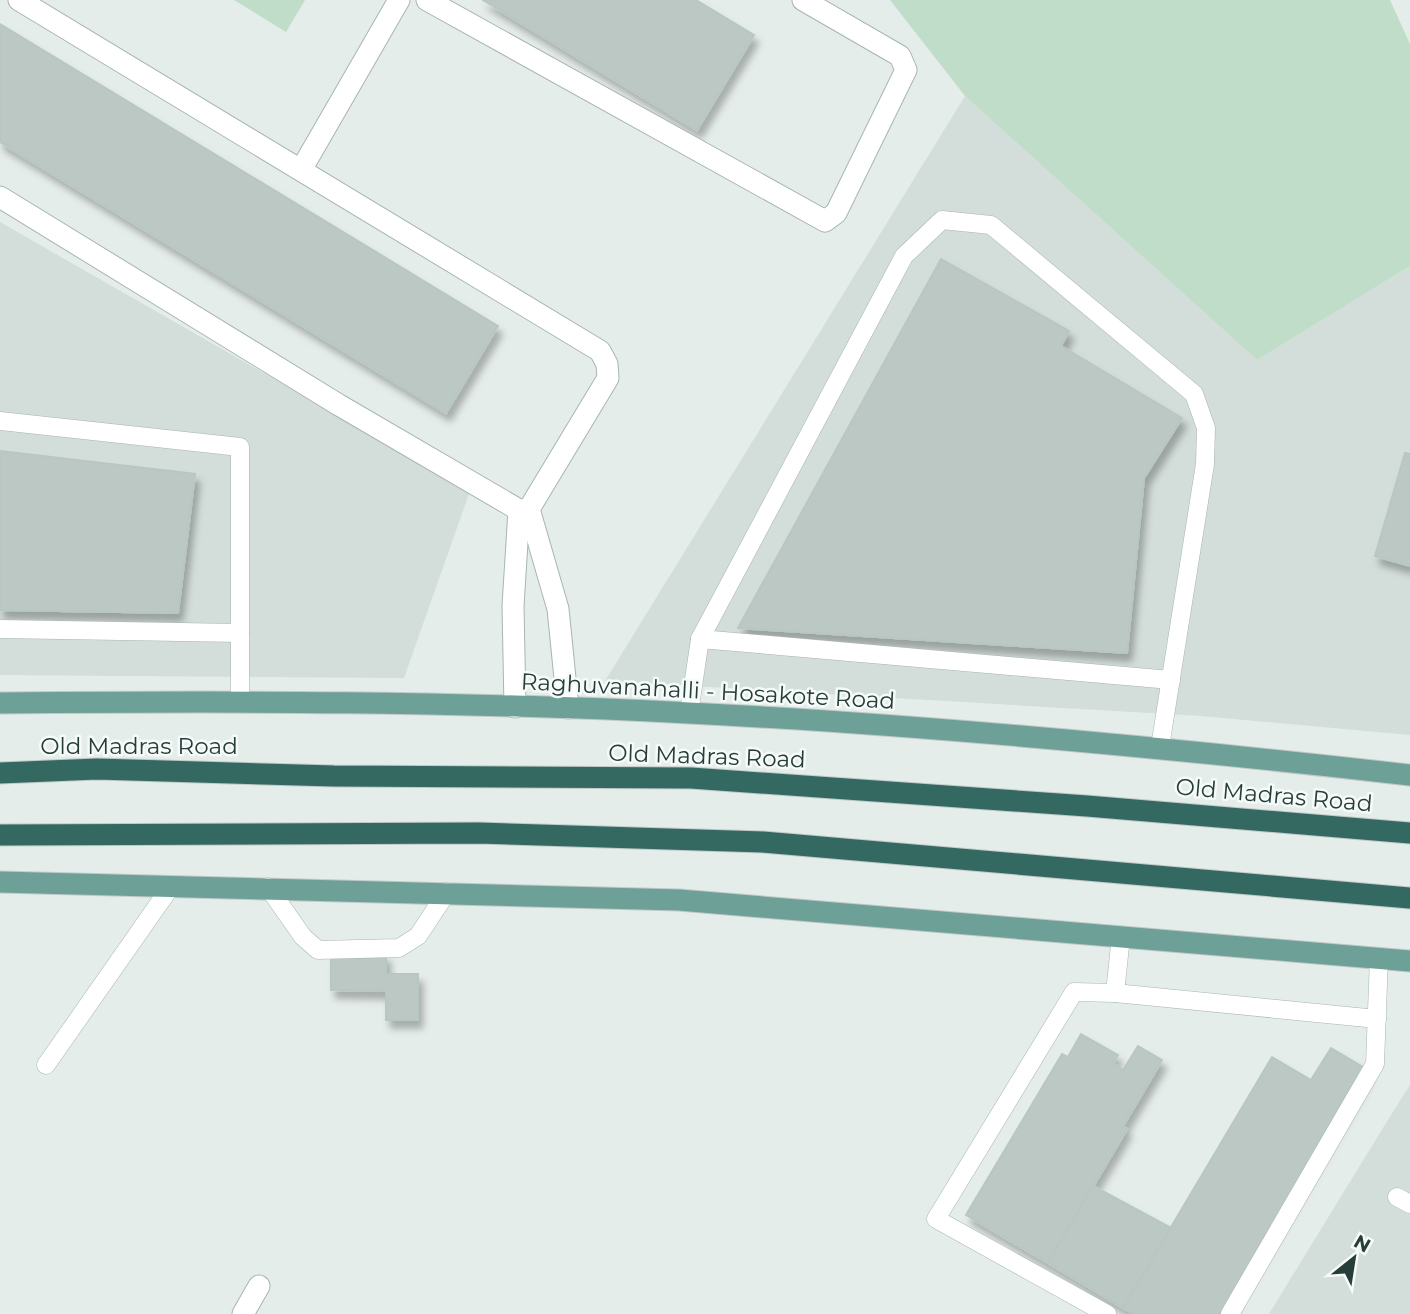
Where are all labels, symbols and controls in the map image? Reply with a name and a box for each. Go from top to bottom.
street label: Raghuvanahalli - Hosakote Road [520,667,896,715]
street label: Old Madras Road [40,732,238,760]
street label: Old Madras Road [608,739,806,773]
street label: Old Madras Road [1174,772,1374,818]
north arrow [1319,1223,1389,1293]
text: N [1350,1230,1375,1258]

